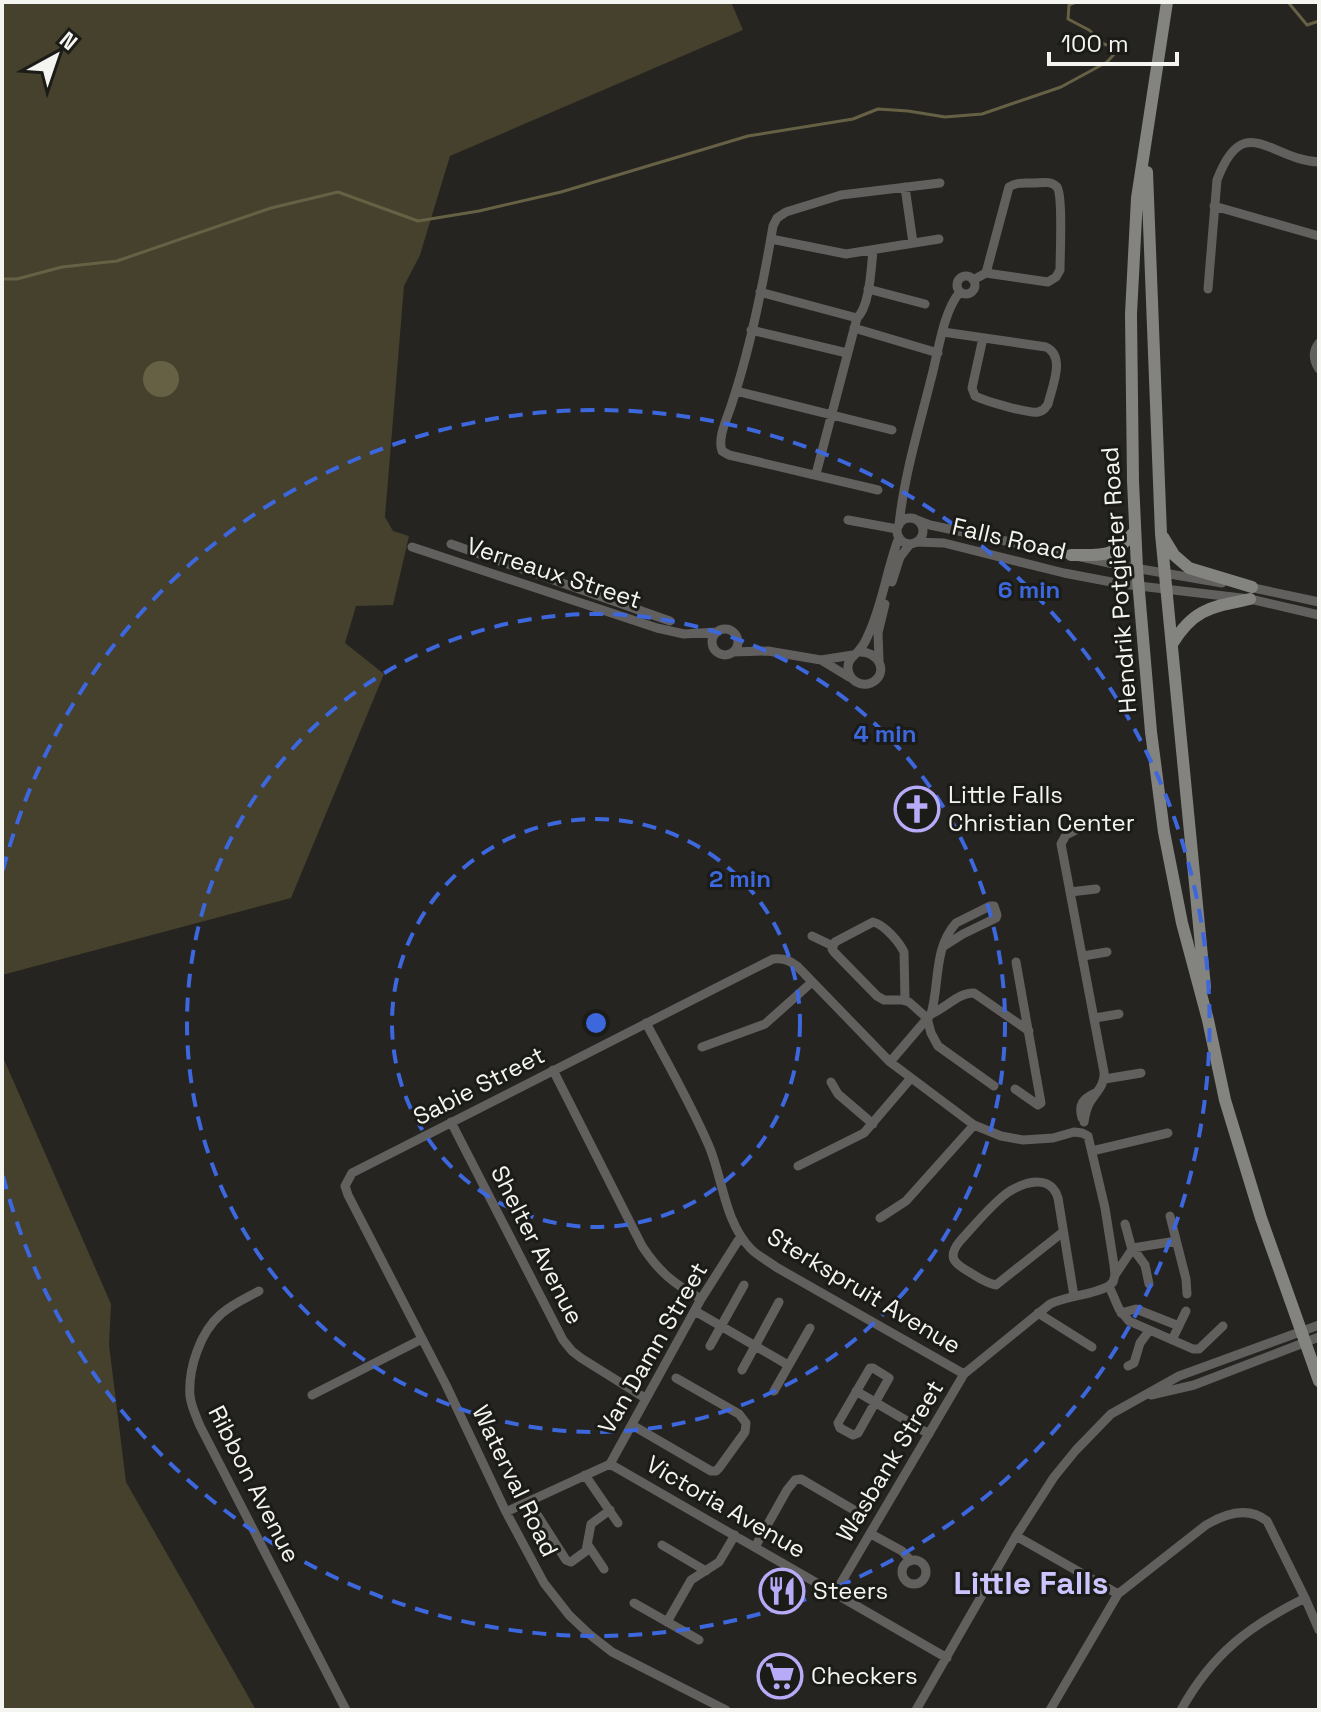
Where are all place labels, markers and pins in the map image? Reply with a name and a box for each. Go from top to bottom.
place label: Little Falls Christian Center [948,779,1135,838]
church icon: Little Falls Christian Center [893,785,941,833]
centre of rings [582,1009,610,1037]
restaurant icon: Steers [758,1567,806,1615]
place label: Steers [813,1575,888,1606]
supermarket icon: Checkers [756,1652,804,1700]
place label: Checkers [811,1660,918,1691]

